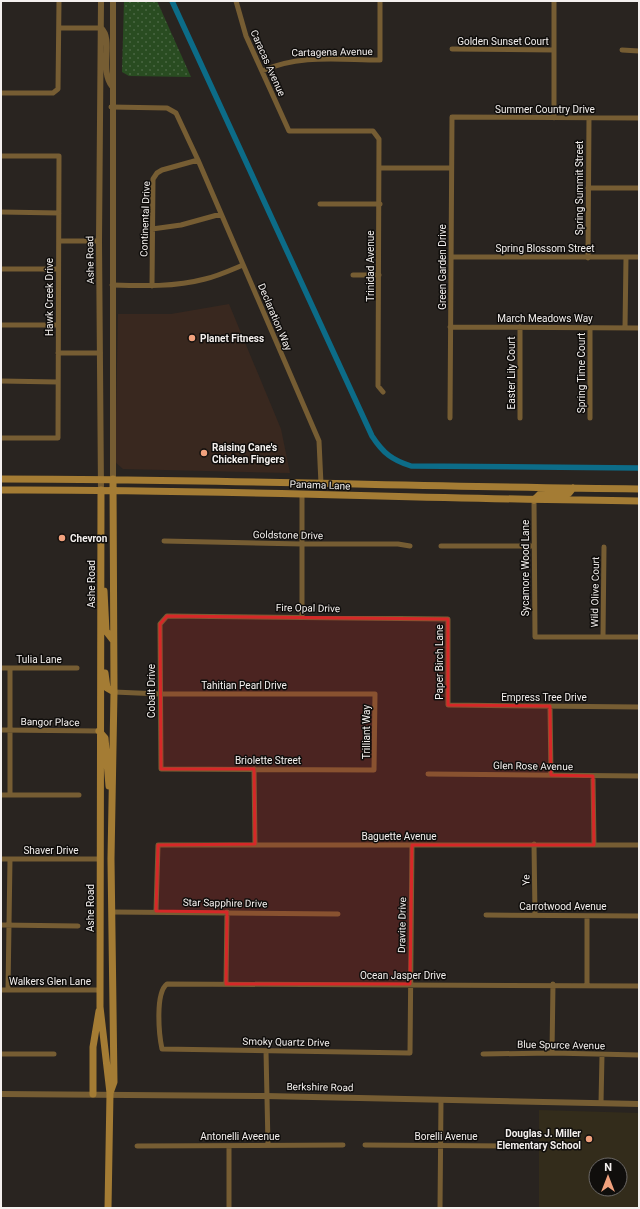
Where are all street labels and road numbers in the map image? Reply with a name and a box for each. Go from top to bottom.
street label: Caracas Avenue [248,28,288,98]
street label: Golden Sunset Court [457,36,549,47]
street label: Cartagena Avenue [291,46,373,58]
street label: Summer Country Drive [495,104,595,115]
street label: Spring Summit Street [574,141,585,235]
street label: Continental Drive [138,181,152,257]
street label: Green Garden Drive [437,224,448,310]
street label: Trinidad Avenue [365,230,376,302]
street label: Ashe Road [84,236,96,284]
street label: Spring Blossom Street [495,243,595,254]
street label: Hawk Creek Drive [44,258,55,336]
street label: Declaration Way [256,282,294,352]
street label: March Meadows Way [497,313,593,324]
street label: Spring Time Court [576,333,587,413]
street label: Easter Lily Court [506,337,517,409]
street label: Panama Lane [289,478,351,492]
street label: Sycamore Wood Lane [520,520,531,616]
street label: Goldstone Drive [253,529,323,541]
street label: Wild Olive Court [589,557,601,627]
street label: Ashe Road [86,560,97,608]
street label: Fire Opal Drive [276,602,340,614]
street label: Paper Birch Lane [434,624,445,700]
street label: Tulia Lane [16,654,62,665]
street label: Cobalt Drive [146,664,157,718]
street label: Tahitian Pearl Drive [201,680,287,691]
street label: Empress Tree Drive [501,692,587,703]
street label: Trilliant Way [361,705,372,759]
street label: Bangor Place [20,716,80,728]
street label: Briolette Street [235,755,301,766]
street label: Glen Rose Avenue [493,760,573,772]
street label: Baguette Avenue [361,831,437,842]
street label: Shaver Drive [23,845,79,856]
street label: Ye [520,874,532,886]
street label: Ashe Road [85,884,96,932]
street label: Star Sapphire Drive [183,897,267,909]
street label: Dravite Drive [396,897,408,953]
street label: Carrotwood Avenue [519,901,607,912]
street label: Ocean Jasper Drive [360,970,446,981]
street label: Walkers Glen Lane [9,976,91,987]
street label: Smoky Quartz Drive [242,1036,330,1048]
street label: Blue Spurce Avenue [517,1039,605,1051]
street label: Berkshire Road [286,1081,354,1093]
street label: Antonelli Aveenue [200,1131,280,1142]
street label: Borelli Avenue [414,1131,478,1142]

